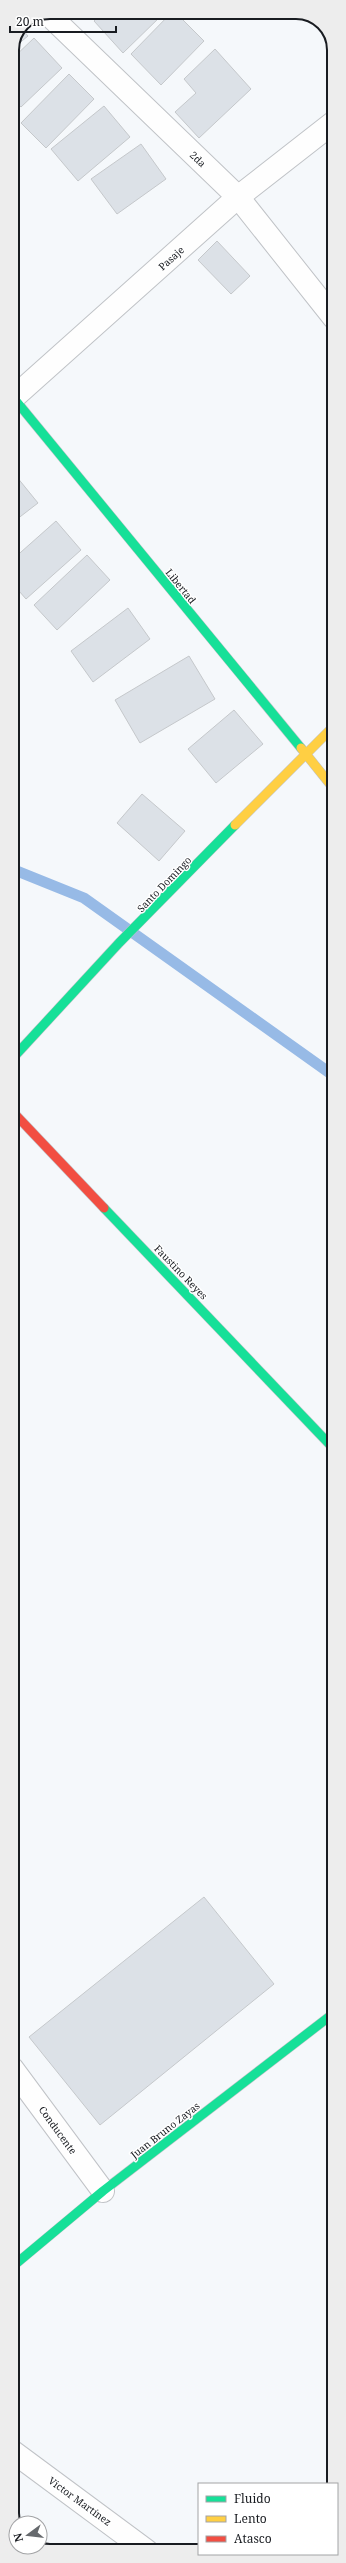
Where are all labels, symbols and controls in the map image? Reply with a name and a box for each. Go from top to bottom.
scale bar [10,8,116,34]
text: 20 m [16,13,44,30]
street label: 2da [187,148,209,170]
street label: Pasaje [155,243,187,273]
street label: Libertad [163,566,199,606]
street label: Santo Domingo [134,853,194,915]
street label: Faustino Reyes [151,1242,211,1303]
street label: Juan Bruno Zayas [127,2098,203,2162]
street label: Conducente [36,2103,80,2157]
street label: Victor Martínez [46,2473,114,2529]
legend [198,2483,338,2555]
text: Fluido [234,2490,271,2507]
text: Lento [234,2510,267,2527]
north arrow [8,2515,48,2555]
text: Atasco [234,2530,272,2547]
text: N [9,2531,26,2544]

